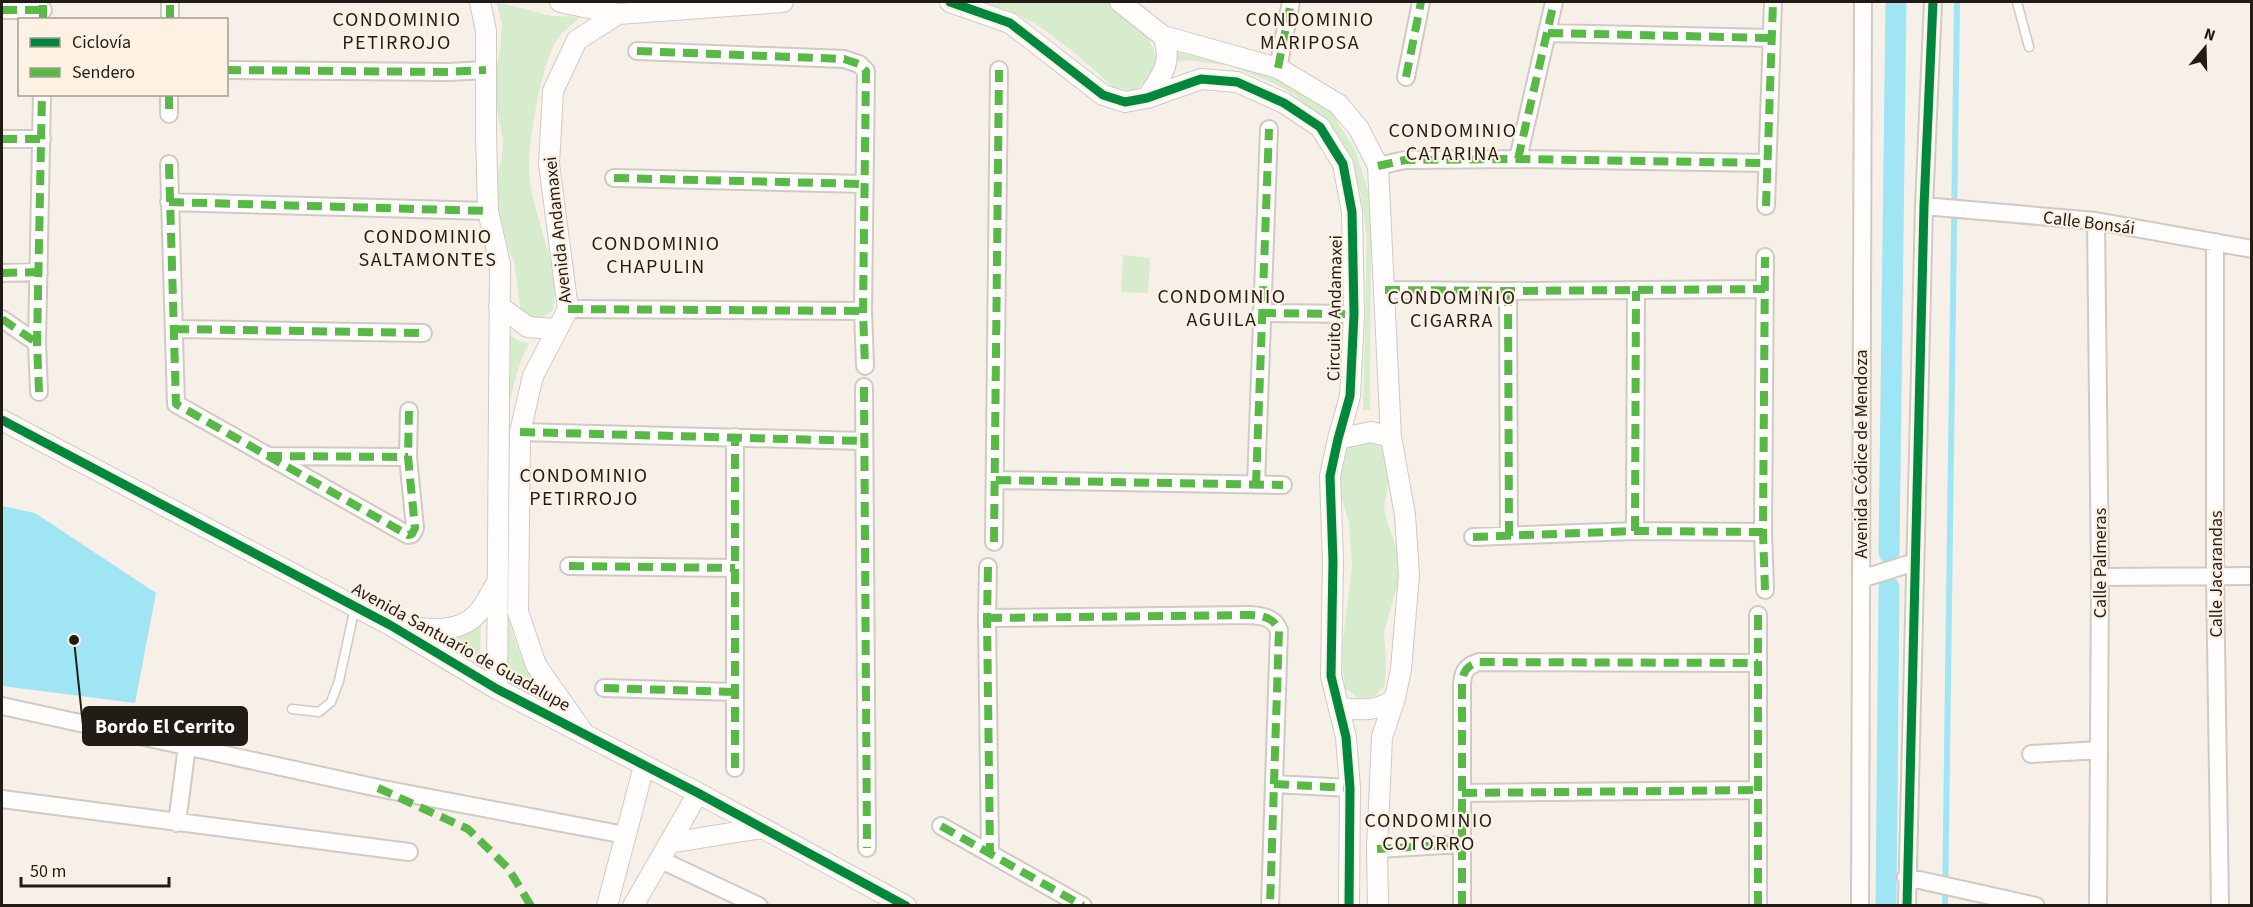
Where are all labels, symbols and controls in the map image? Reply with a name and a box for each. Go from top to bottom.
district label: CONDOMINIO PETIRROJO [333,6,461,57]
district label: CONDOMINIO MARIPOSA [1246,6,1374,57]
legend [18,18,228,96]
north arrow [2175,18,2235,78]
text: N [2201,23,2218,47]
text: Ciclovía [72,30,131,55]
text: Sendero [72,60,135,85]
district label: CONDOMINIO CATARINA [1389,117,1517,168]
street label: Avenida Andamaxei [538,155,578,305]
street label: Calle Bonsái [2042,205,2136,241]
district label: CONDOMINIO SALTAMONTES [359,223,497,274]
district label: CONDOMINIO CHAPULIN [592,230,720,281]
street label: Circuito Andamaxei [1321,235,1349,381]
district label: CONDOMINIO AGUILA [1158,283,1286,334]
district label: CONDOMINIO CIGARRA [1388,284,1516,335]
street label: Avenida Códice de Mendoza [1849,350,1874,558]
district label: CONDOMINIO PETIRROJO [520,462,648,513]
street label: Calle Palmeras [2088,508,2113,618]
street label: Calle Jacarandas [2204,510,2229,638]
street label: Avenida Santuario de Guadalupe [347,576,575,718]
callout: Bordo El Cerrito [83,707,247,745]
text: Bordo El Cerrito [95,713,235,741]
district label: CONDOMINIO COTORRO [1365,807,1493,858]
scale bar [21,850,170,888]
text: 50 m [30,859,66,884]

